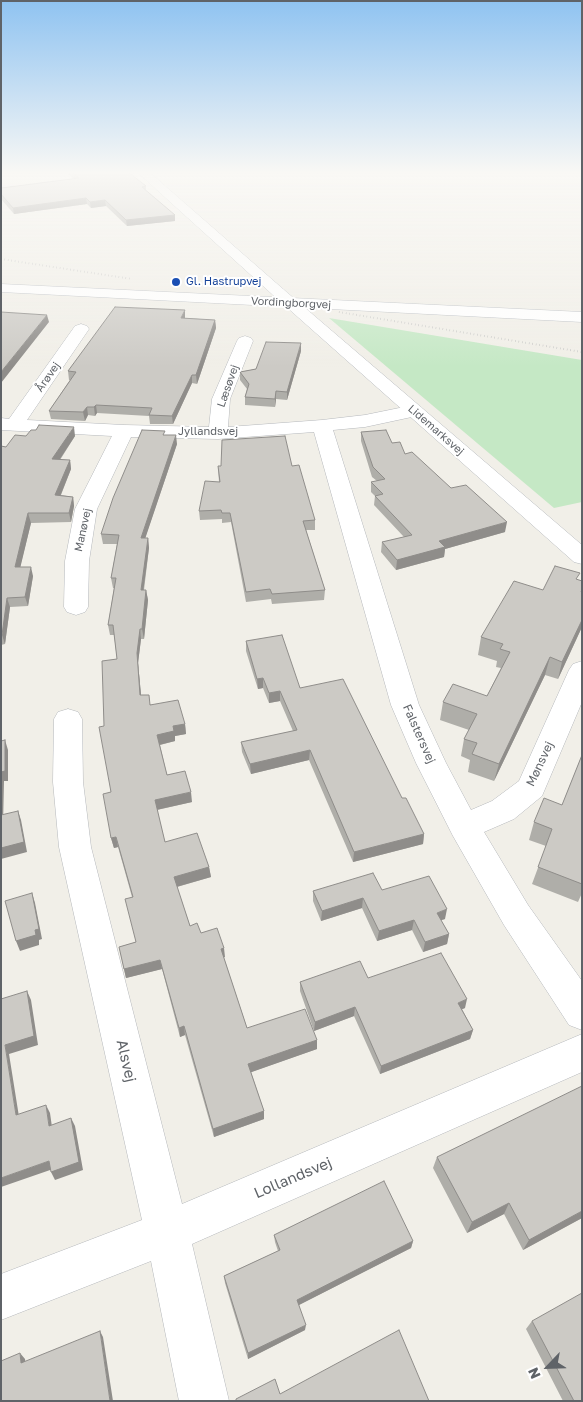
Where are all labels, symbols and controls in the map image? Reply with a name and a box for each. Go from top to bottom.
place label: Gl. Hastrupvej [186,275,261,289]
marker: Gl. Hastrupvej [170,276,182,288]
street label: Vordingborgvej [251,294,331,312]
street label: Årøvej [33,360,63,394]
street label: Læsøvej [215,363,241,409]
street label: Lidemarksvej [405,402,467,458]
street label: Jyllandsvej [178,425,238,439]
street label: Manøvej [72,507,94,553]
street label: Falstersvej [400,702,438,766]
street label: Mønsvej [523,739,557,789]
street label: Alsvej [112,1038,140,1084]
street label: Lollandsvej [251,1154,335,1202]
north arrow [523,1342,573,1392]
text: N [524,1365,544,1382]

